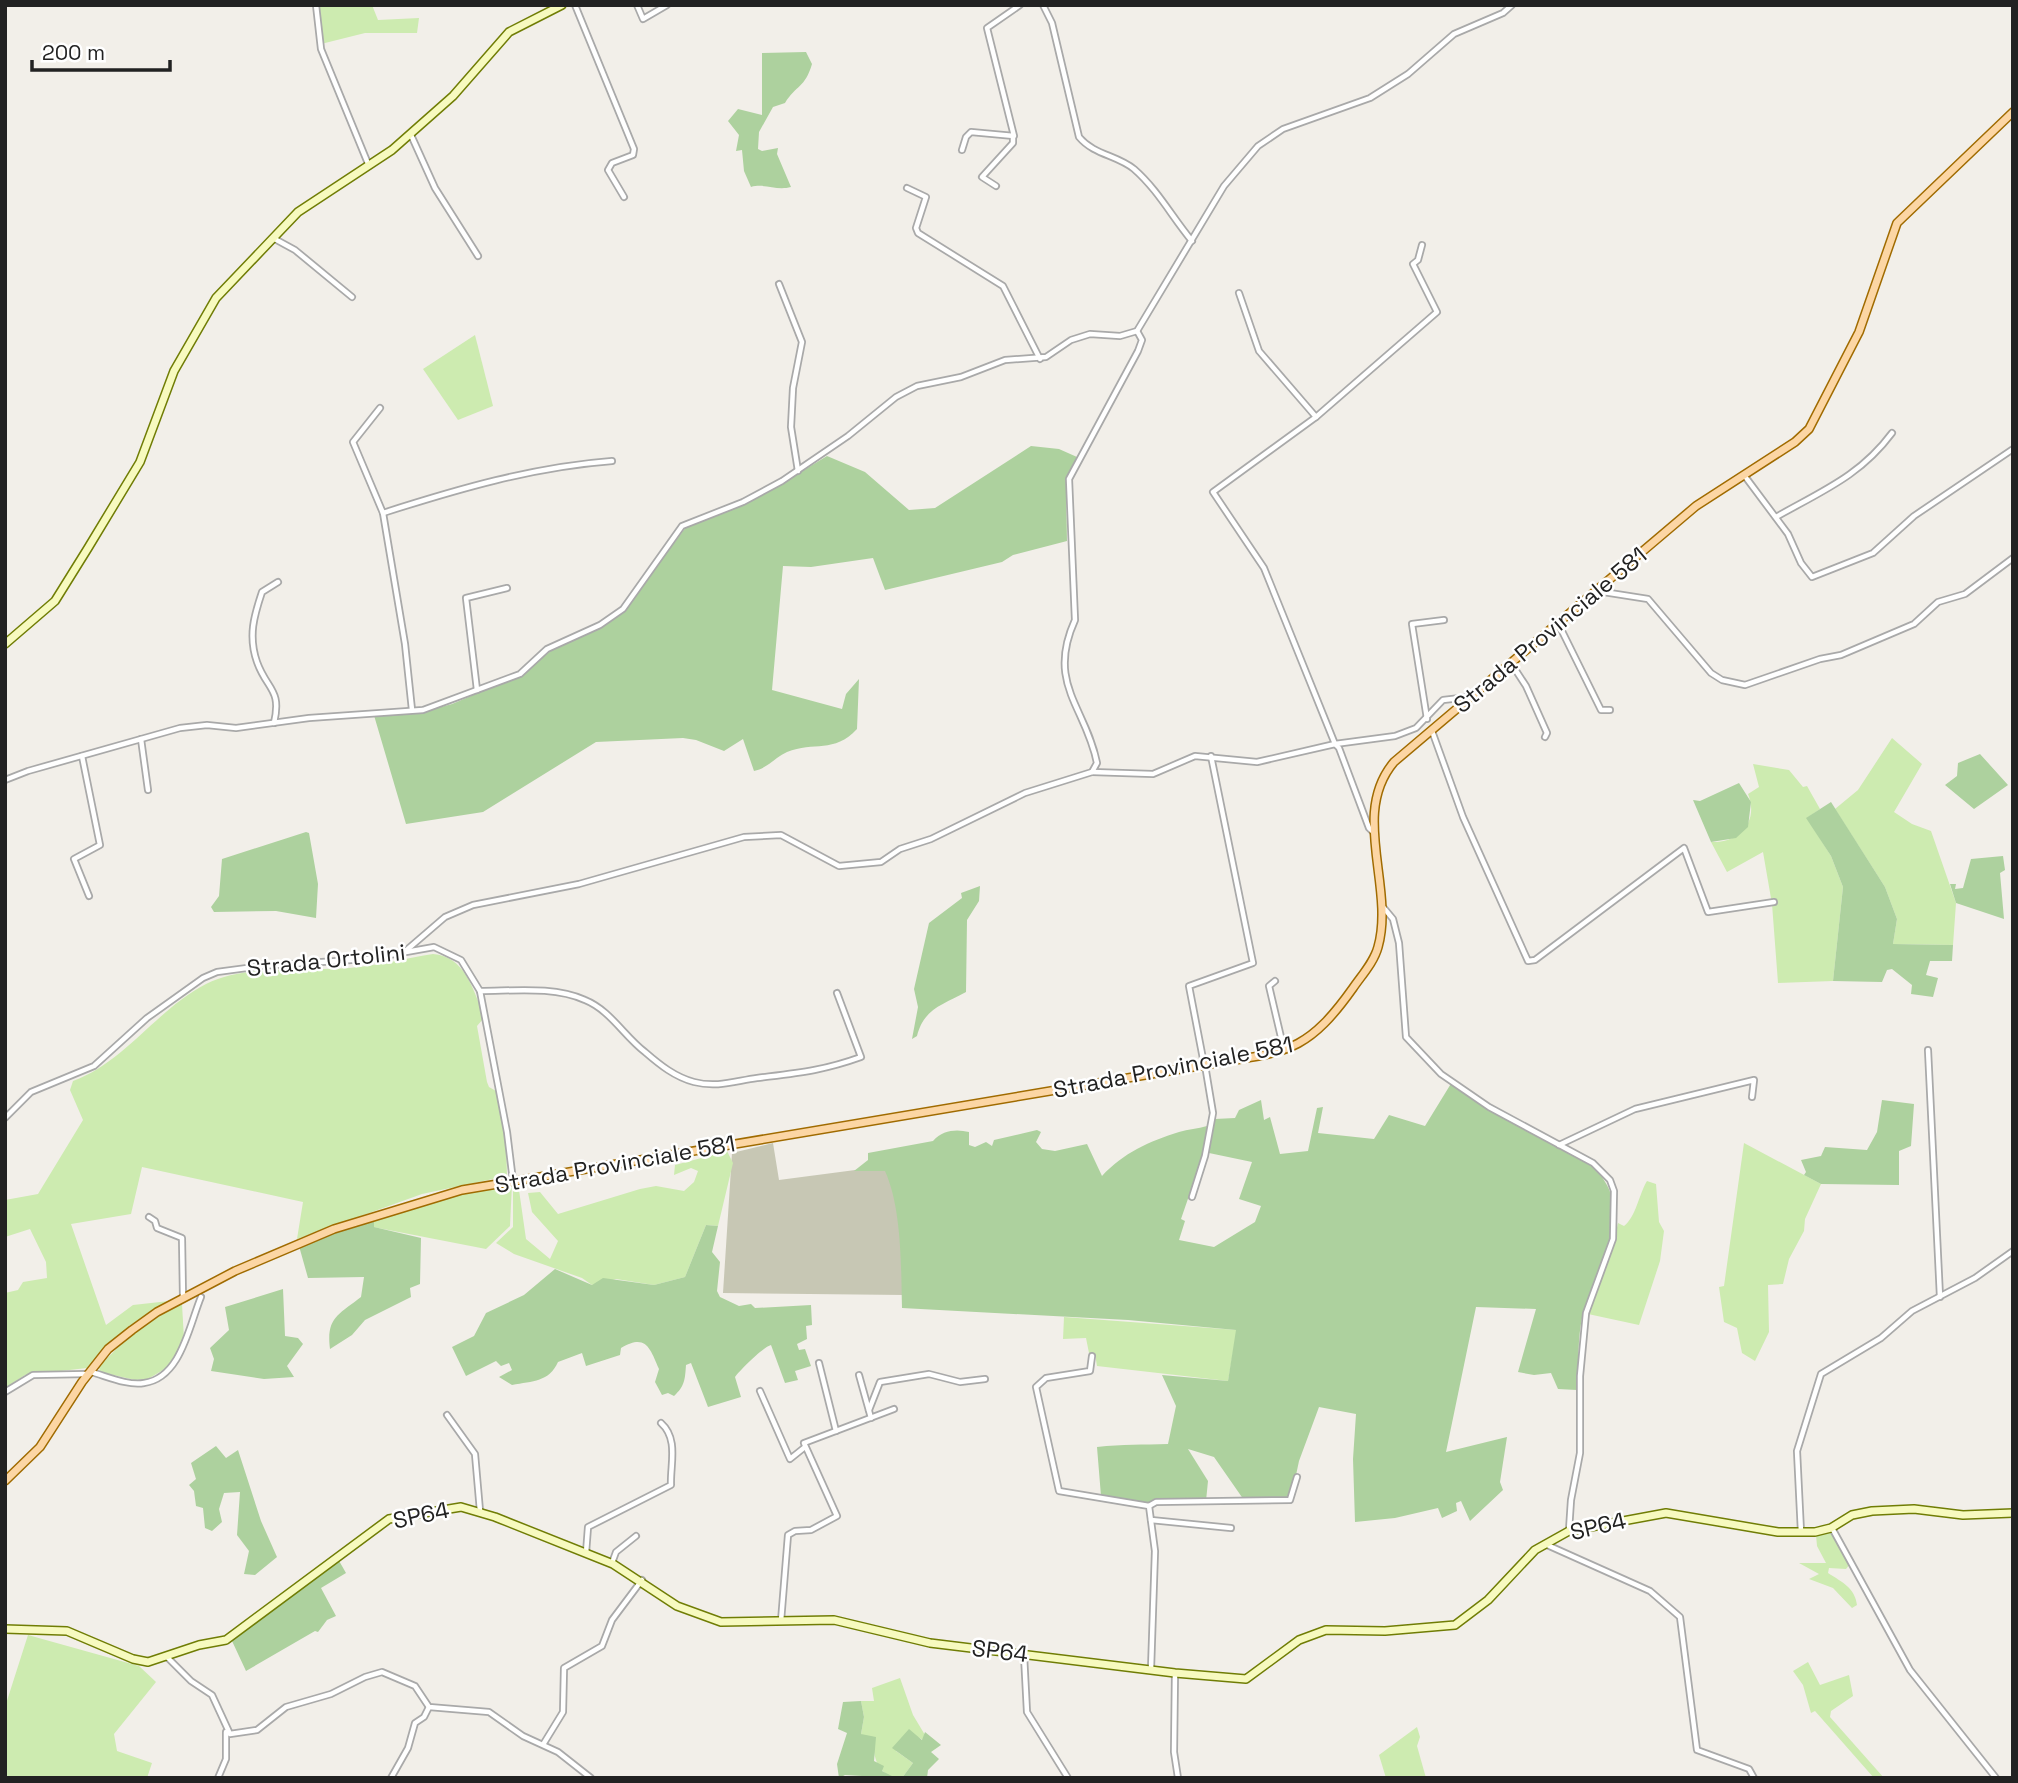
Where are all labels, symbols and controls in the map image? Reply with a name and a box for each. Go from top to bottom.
scale bar [32,28,170,72]
text: 200 m [42,39,105,66]
street label: Strada Provinciale 581 [1447,540,1653,720]
street label: Strada Ortolini [245,937,407,983]
street label: Strada Provinciale 581 [1051,1029,1295,1105]
street label: Strada Provinciale 581 [493,1128,737,1200]
street label: SP64 [390,1494,452,1536]
street label: SP64 [1567,1505,1629,1547]
street label: SP64 [970,1633,1030,1669]

